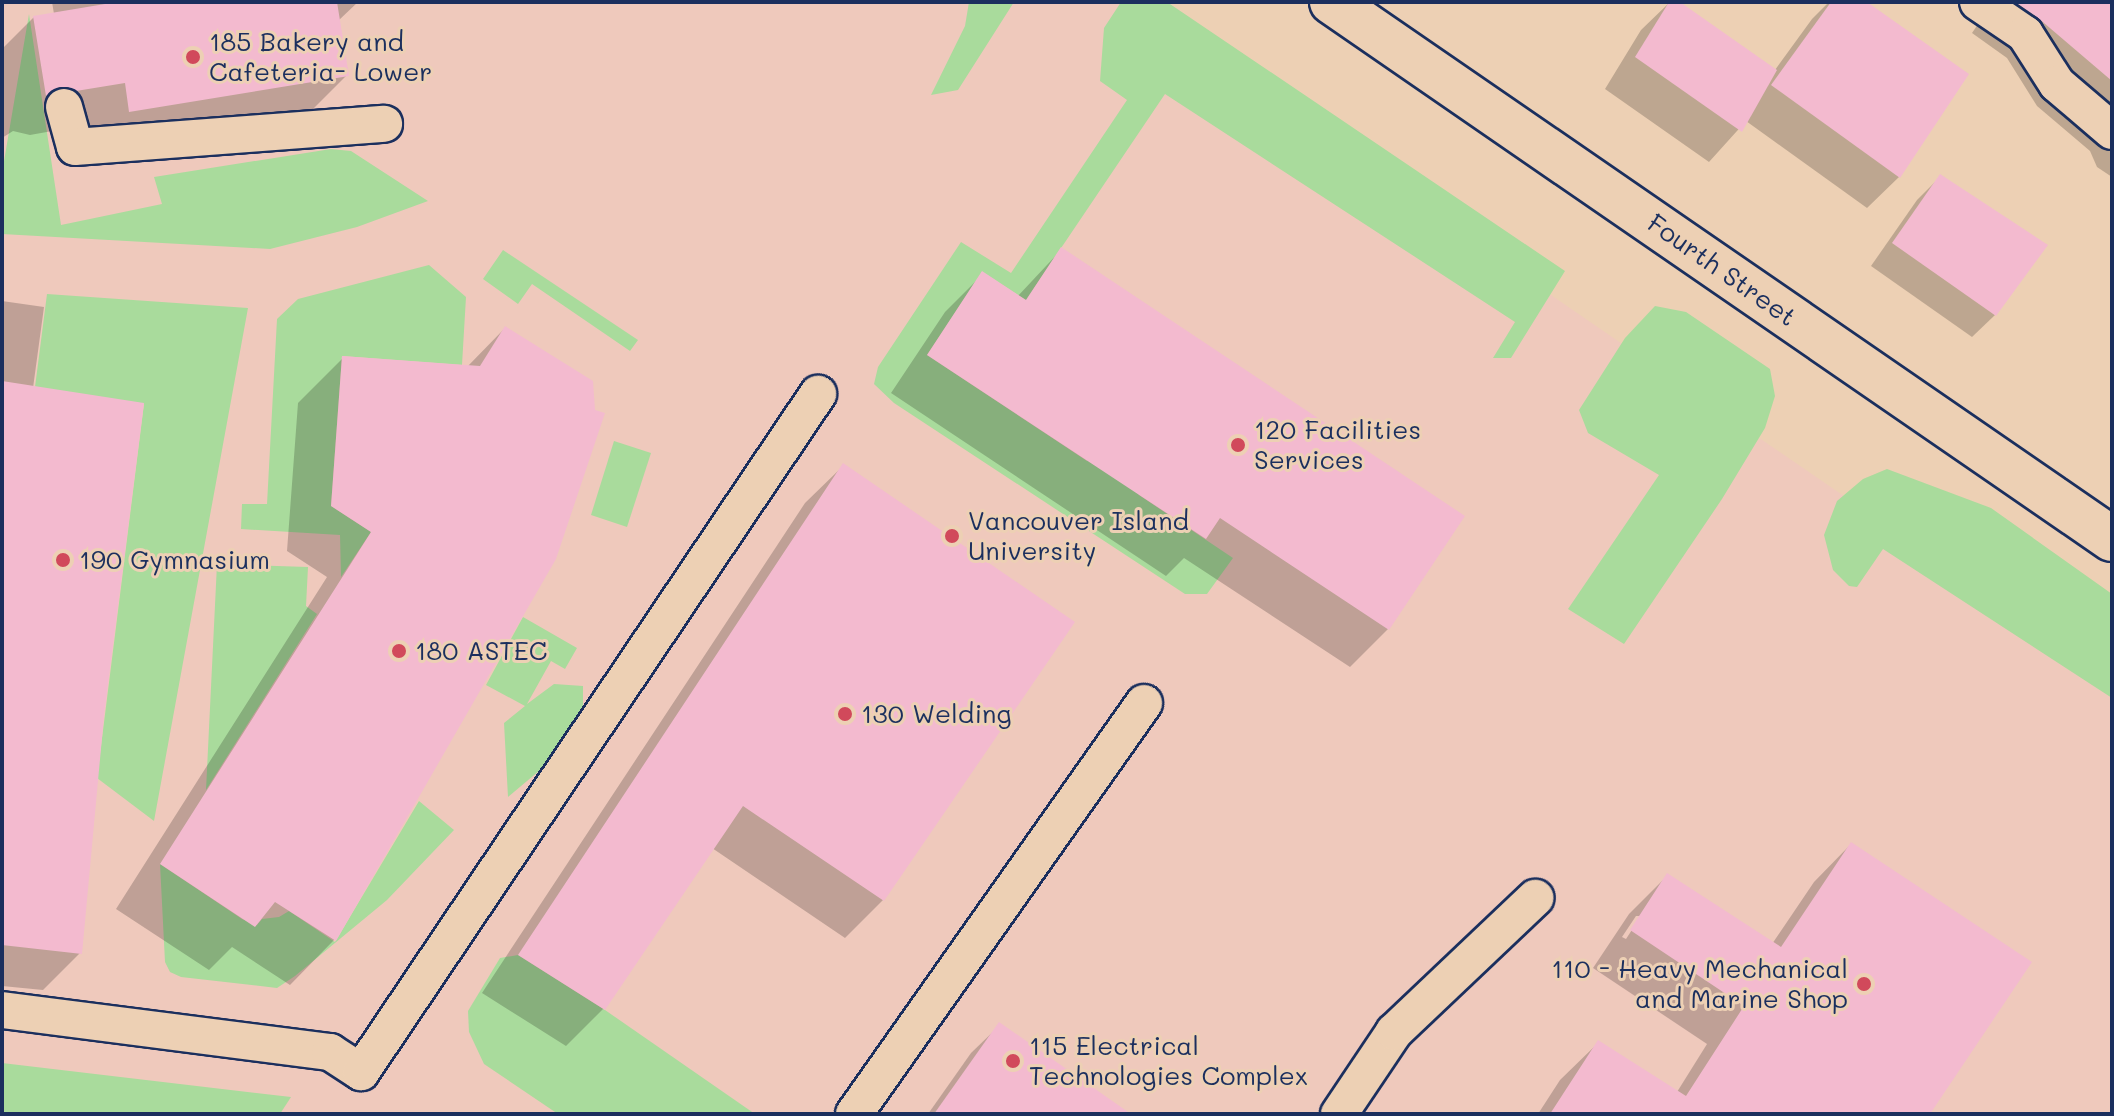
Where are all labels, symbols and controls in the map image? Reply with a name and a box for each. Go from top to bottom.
place label: 185 Bakery and Cafeteria- Lower [209,26,432,88]
marker: 185 Bakery and Cafeteria- Lower [184,48,202,66]
street label: Fourth Street [1642,207,1802,333]
place label: 120 Facilities Services [1254,414,1421,476]
marker: 120 Facilities Services [1229,436,1247,454]
place label: Vancouver Island University [968,505,1189,566]
marker: Vancouver Island University [943,527,961,545]
place label: 190 Gymnasium [79,544,270,576]
marker: 190 Gymnasium [54,551,72,569]
place label: 180 ASTEC [415,635,547,667]
marker: 180 ASTEC [390,642,408,660]
place label: 130 Welding [861,698,1012,730]
marker: 130 Welding [836,705,854,723]
place label: 110 - Heavy Mechanical and Marine Shop [1551,953,1848,1014]
marker: 110 - Heavy Mechanical and Marine Shop [1855,975,1873,993]
place label: 115 Electrical Technologies Complex [1029,1030,1308,1092]
marker: 115 Electrical Technologies Complex [1004,1052,1022,1070]

